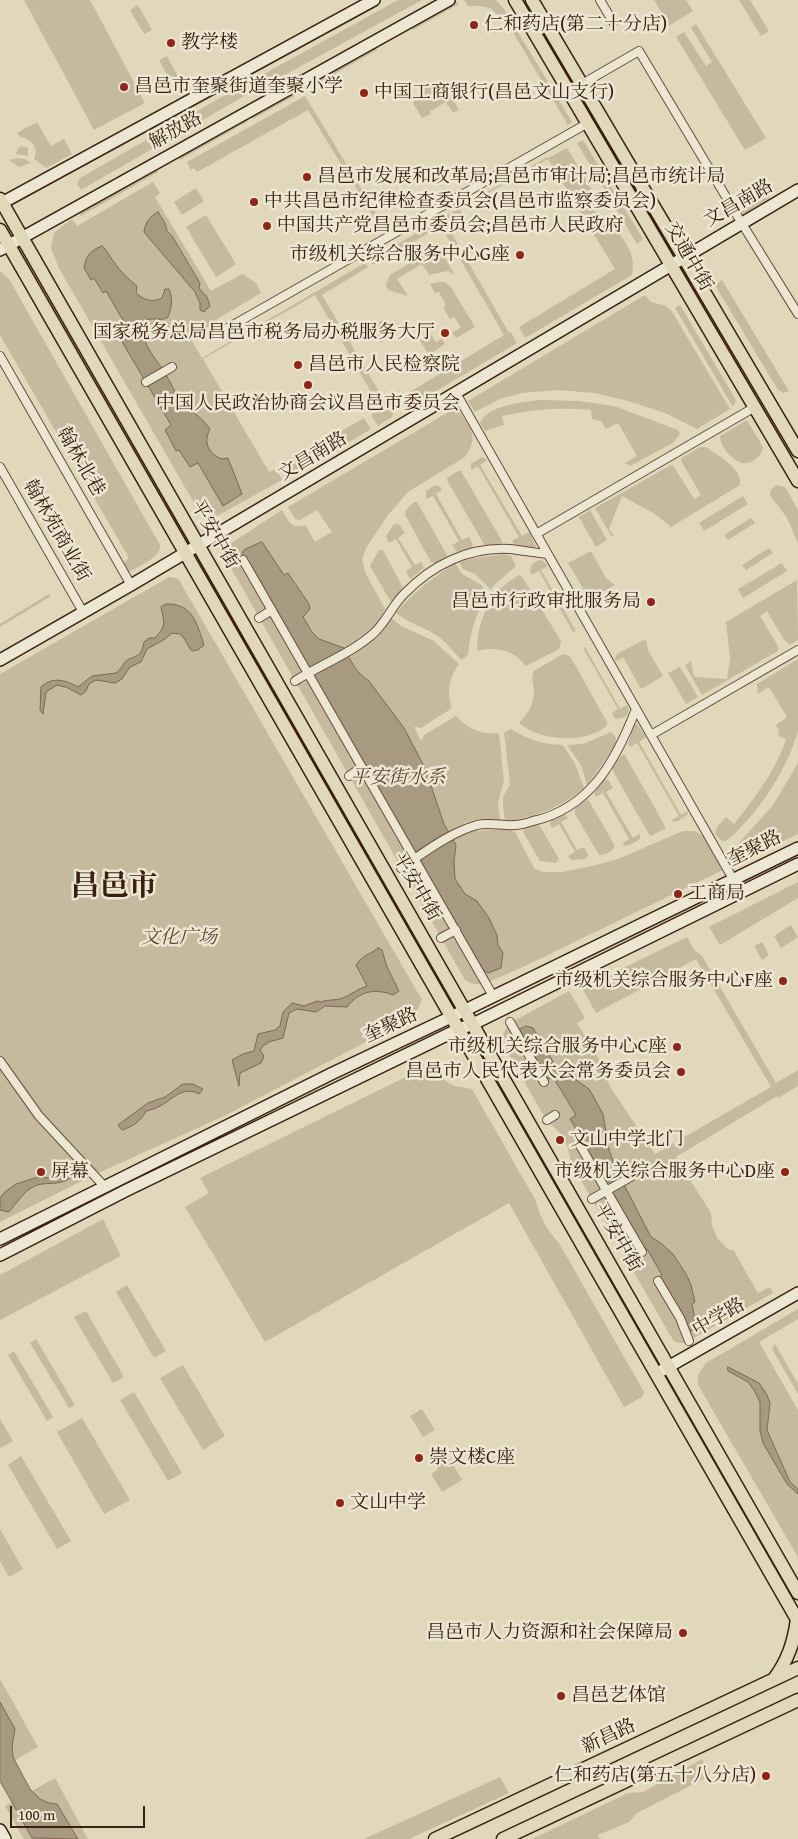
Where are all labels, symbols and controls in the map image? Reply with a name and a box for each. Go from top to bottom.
place label: 仁和药店(第二十分店) [484,14,667,36]
marker: 仁和药店(第二十分店) [468,19,480,31]
place label: 教学楼 [181,32,238,54]
marker: 教学楼 [165,37,177,49]
place label: 昌邑市奎聚街道奎聚小学 [134,76,343,98]
marker: 昌邑市奎聚街道奎聚小学 [118,81,130,93]
place label: 中国工商银行(昌邑文山支行) [374,82,614,104]
marker: 中国工商银行(昌邑文山支行) [358,87,370,99]
street label: 解放路 [146,107,206,155]
place label: 昌邑市发展和改革局;昌邑市审计局;昌邑市统计局 [317,166,725,188]
marker: 昌邑市发展和改革局;昌邑市审计局;昌邑市统计局 [301,171,313,183]
street label: 文昌南路 [700,175,778,233]
place label: 中共昌邑市纪律检查委员会(昌邑市监察委员会) [264,191,656,213]
marker: 中共昌邑市纪律检查委员会(昌邑市监察委员会) [248,196,260,208]
place label: 中国共产党昌邑市委员会;昌邑市人民政府 [277,215,624,237]
street label: 交通中街 [659,218,717,296]
marker: 中国共产党昌邑市委员会;昌邑市人民政府 [261,220,273,232]
place label: 市级机关综合服务中心G座 [290,244,510,266]
marker: 市级机关综合服务中心G座 [514,249,526,261]
place label: 国家税务总局昌邑市税务局办税服务大厅 [93,322,435,344]
marker: 国家税务总局昌邑市税务局办税服务大厅 [439,327,451,339]
place label: 昌邑市人民检察院 [308,354,460,376]
marker: 昌邑市人民检察院 [292,359,304,371]
marker: 中国人民政治协商会议昌邑市委员会 [302,379,314,391]
place label: 中国人民政治协商会议昌邑市委员会 [156,393,460,415]
street label: 翰林北巷 [51,423,109,501]
street label: 文昌南路 [275,428,351,486]
street label: 翰林苑商业街 [18,476,94,586]
street label: 平安中街 [185,496,243,574]
place label: 昌邑市行政审批服务局 [451,591,641,613]
marker: 昌邑市行政审批服务局 [645,596,657,608]
park label: 平安街水系 [351,767,445,789]
street label: 奎聚路 [724,826,786,872]
street label: 平安中街 [387,848,445,926]
district label: 昌邑市 [71,871,157,905]
place label: 工商局 [688,883,745,905]
marker: 工商局 [672,888,684,900]
park label: 文化广场 [141,927,217,949]
place label: 市级机关综合服务中心F座 [555,970,773,992]
marker: 市级机关综合服务中心F座 [777,975,789,987]
street label: 奎聚路 [360,1004,422,1048]
place label: 市级机关综合服务中心C座 [448,1036,667,1058]
marker: 市级机关综合服务中心C座 [671,1041,683,1053]
place label: 昌邑市人民代表大会常务委员会 [405,1061,671,1083]
marker: 昌邑市人民代表大会常务委员会 [675,1066,687,1078]
place label: 文山中学北门 [570,1129,684,1151]
marker: 文山中学北门 [554,1134,566,1146]
place label: 屏幕 [51,1161,89,1183]
place label: 市级机关综合服务中心D座 [554,1161,775,1183]
marker: 屏幕 [35,1166,47,1178]
marker: 市级机关综合服务中心D座 [779,1166,791,1178]
street label: 平安中街 [588,1199,646,1277]
street label: 中学路 [689,1294,749,1342]
place label: 崇文楼C座 [429,1447,515,1469]
marker: 崇文楼C座 [413,1452,425,1464]
place label: 文山中学 [350,1492,426,1514]
marker: 文山中学 [334,1497,346,1509]
place label: 昌邑市人力资源和社会保障局 [426,1622,673,1644]
marker: 昌邑市人力资源和社会保障局 [677,1627,689,1639]
place label: 昌邑艺体馆 [571,1685,666,1707]
marker: 昌邑艺体馆 [555,1690,567,1702]
street label: 新昌路 [578,1715,640,1759]
place label: 仁和药店(第五十八分店) [554,1765,756,1787]
marker: 仁和药店(第五十八分店) [760,1770,772,1782]
scale bar [12,1796,148,1828]
text: 100 m [18,1804,55,1825]

